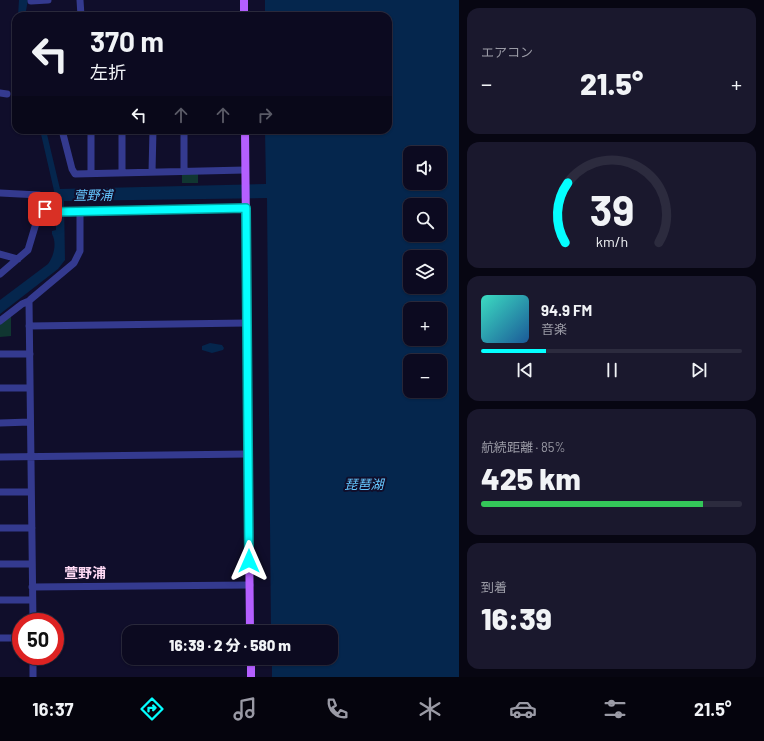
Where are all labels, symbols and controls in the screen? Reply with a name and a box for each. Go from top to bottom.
text: 370 m [90,24,164,58]
icon: left [24,28,76,80]
text: エアコン [481,44,533,60]
text: 左折 [90,61,126,83]
text: 21.5° [580,65,643,101]
text: − [481,70,492,96]
text: + [731,70,742,96]
icon: left [128,104,150,126]
icon: ahead [170,104,192,126]
icon: ahead [212,104,234,126]
icon: right [254,104,276,126]
map controls [403,146,447,398]
button: sound [403,146,447,190]
text: 39 [589,183,634,233]
water label: 萱野浦 [73,187,115,203]
pin [28,192,62,226]
icon: arrive [34,198,56,220]
button: search [403,198,447,242]
text: km/h [595,232,628,249]
button: layers [403,250,447,294]
text: 94.9 FM [541,301,592,319]
button: + [403,302,447,346]
text: 音楽 [541,321,567,337]
button: − [403,354,447,398]
icon: previous [514,359,536,381]
icon: pause [601,359,623,381]
icon: next [688,359,710,381]
text: 航続距離 · 85% [481,439,565,455]
text: 425 km [481,460,581,496]
water label: 琵琶湖 [344,476,385,492]
position arrow [228,540,270,582]
district label: 萱野浦 [64,564,106,581]
text: 到着 [481,579,507,595]
text: 16:39 [481,600,552,636]
speed limit sign: 50 [12,613,64,665]
text: 16:39 · 2 分 · 580 m [169,636,291,654]
icon: directions [138,695,166,723]
icon: music [231,695,259,723]
icon: phone [323,695,351,723]
icon: climate [416,695,444,723]
icon: car [509,695,537,723]
icon: filters [601,695,629,723]
text: 16:37 [32,698,74,720]
text: 21.5° [694,698,732,720]

